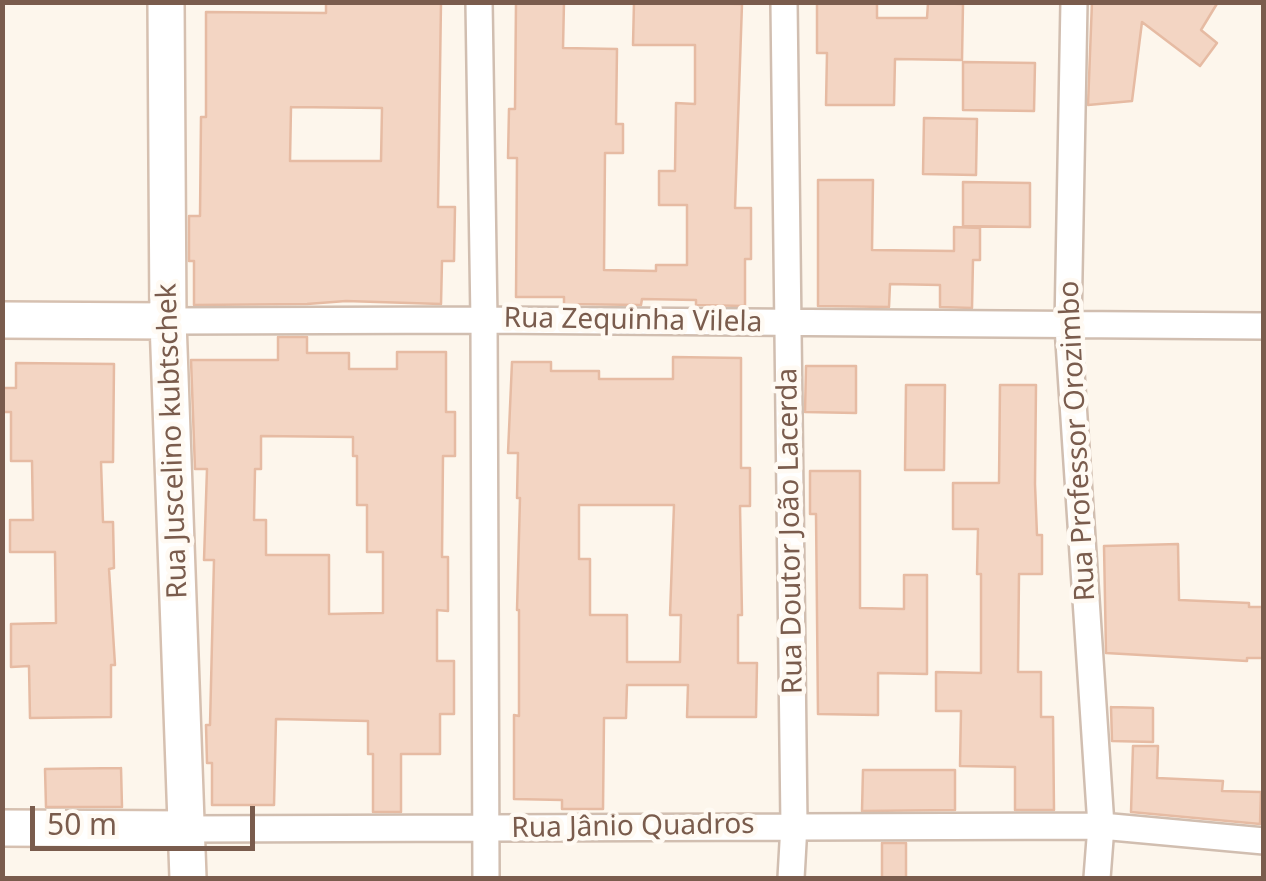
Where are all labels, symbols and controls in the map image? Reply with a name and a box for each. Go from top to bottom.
street label: Rua Professor Orozimbo [1053,280,1103,602]
street label: Rua Juscelino kubtschek [151,283,195,599]
street label: Rua Zequinha Vilela [503,302,763,340]
street label: Rua Doutor João Lacerda [771,368,811,694]
scale bar [35,786,260,848]
text: 50 m [47,803,117,844]
street label: Rua Jânio Quadros [511,808,755,846]

